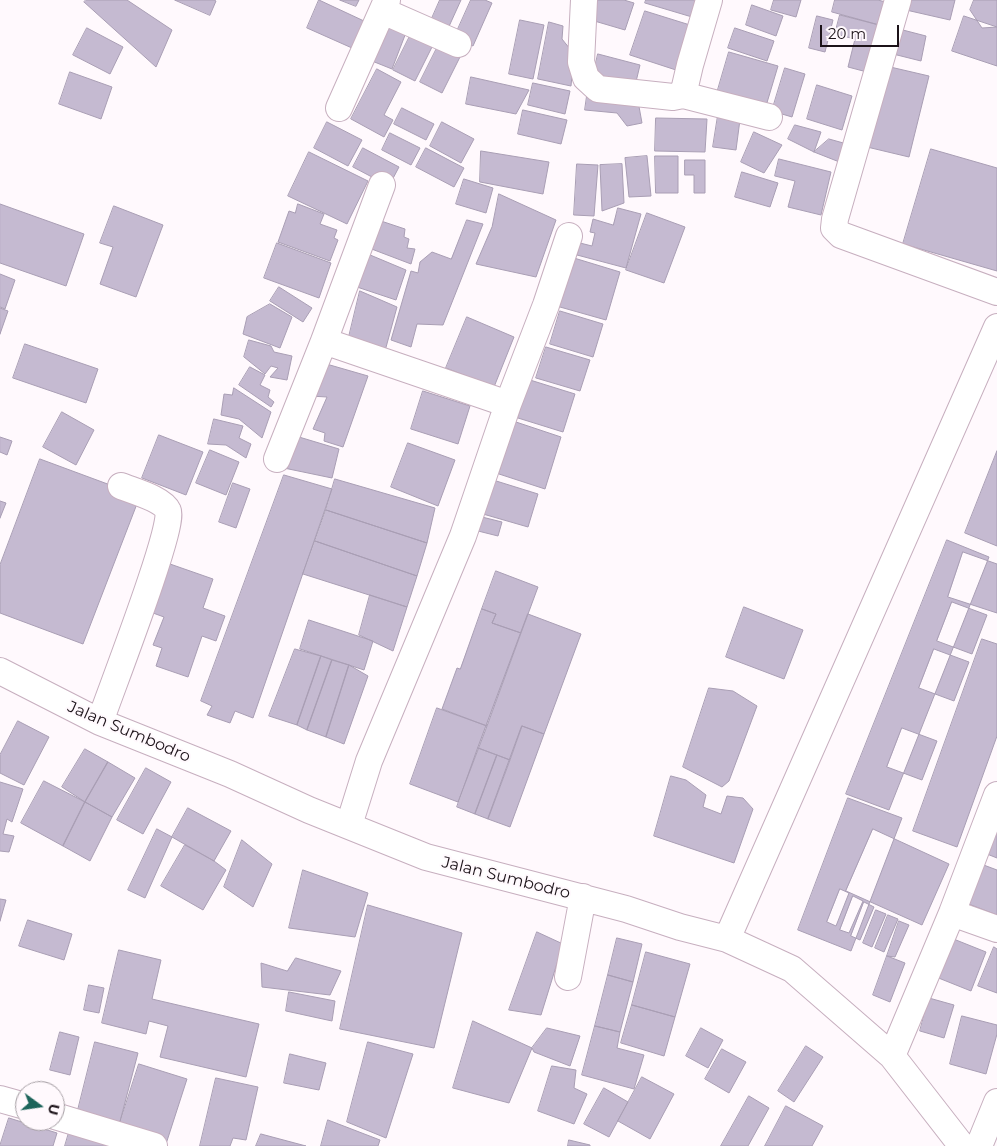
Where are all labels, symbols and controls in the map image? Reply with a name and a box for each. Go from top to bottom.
scale bar [822,15,901,47]
text: 20 m [828,24,866,43]
street label: Jalan Sumbodro [65,697,193,767]
street label: Jalan Sumbodro [440,853,572,903]
north arrow [15,1081,65,1131]
text: U [44,1102,64,1117]

